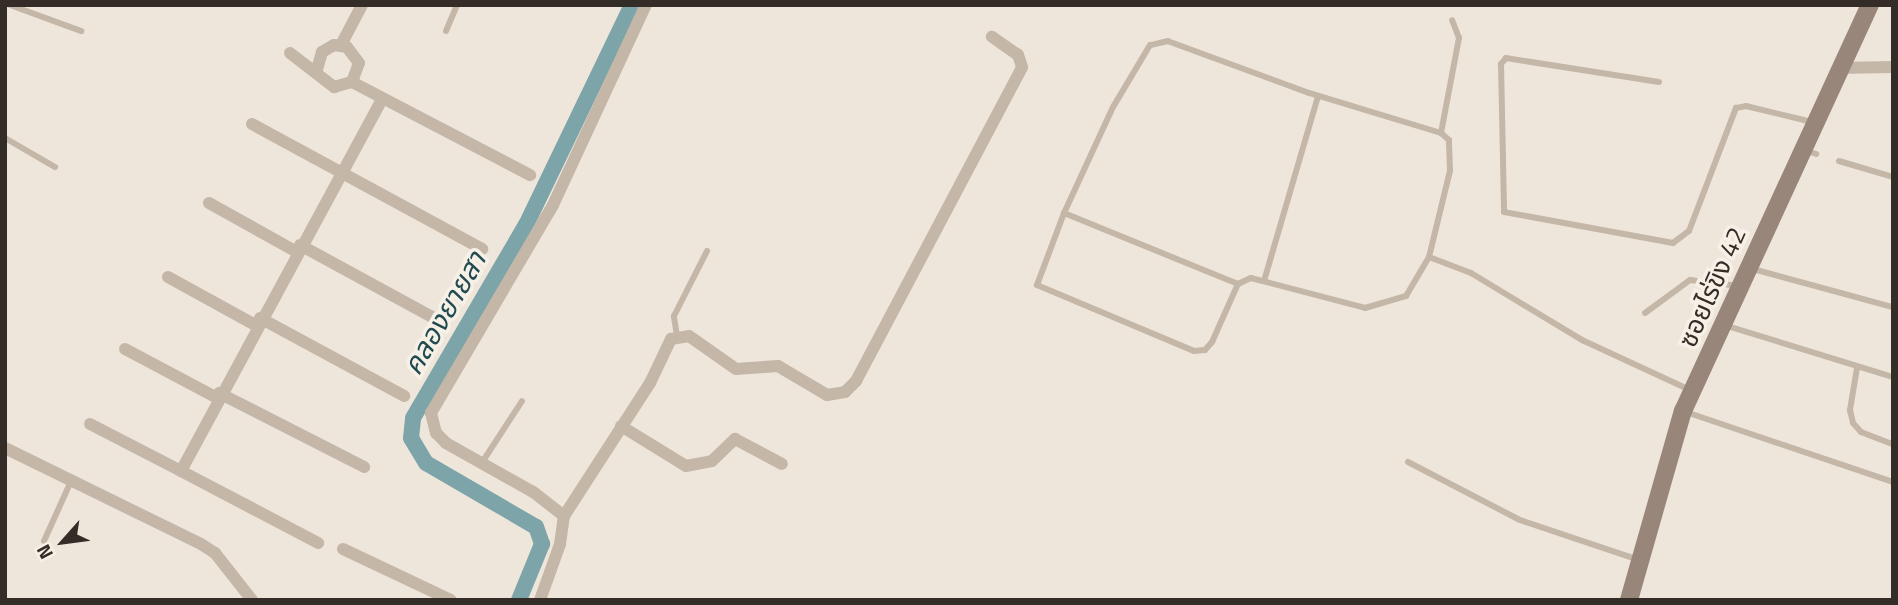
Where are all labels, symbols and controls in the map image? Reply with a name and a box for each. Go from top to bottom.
street label: ซอยไร่ขิง 42 [1672,222,1752,352]
water label: คลองยายสา [395,246,493,380]
north arrow [28,507,98,577]
text: N [28,539,60,565]

